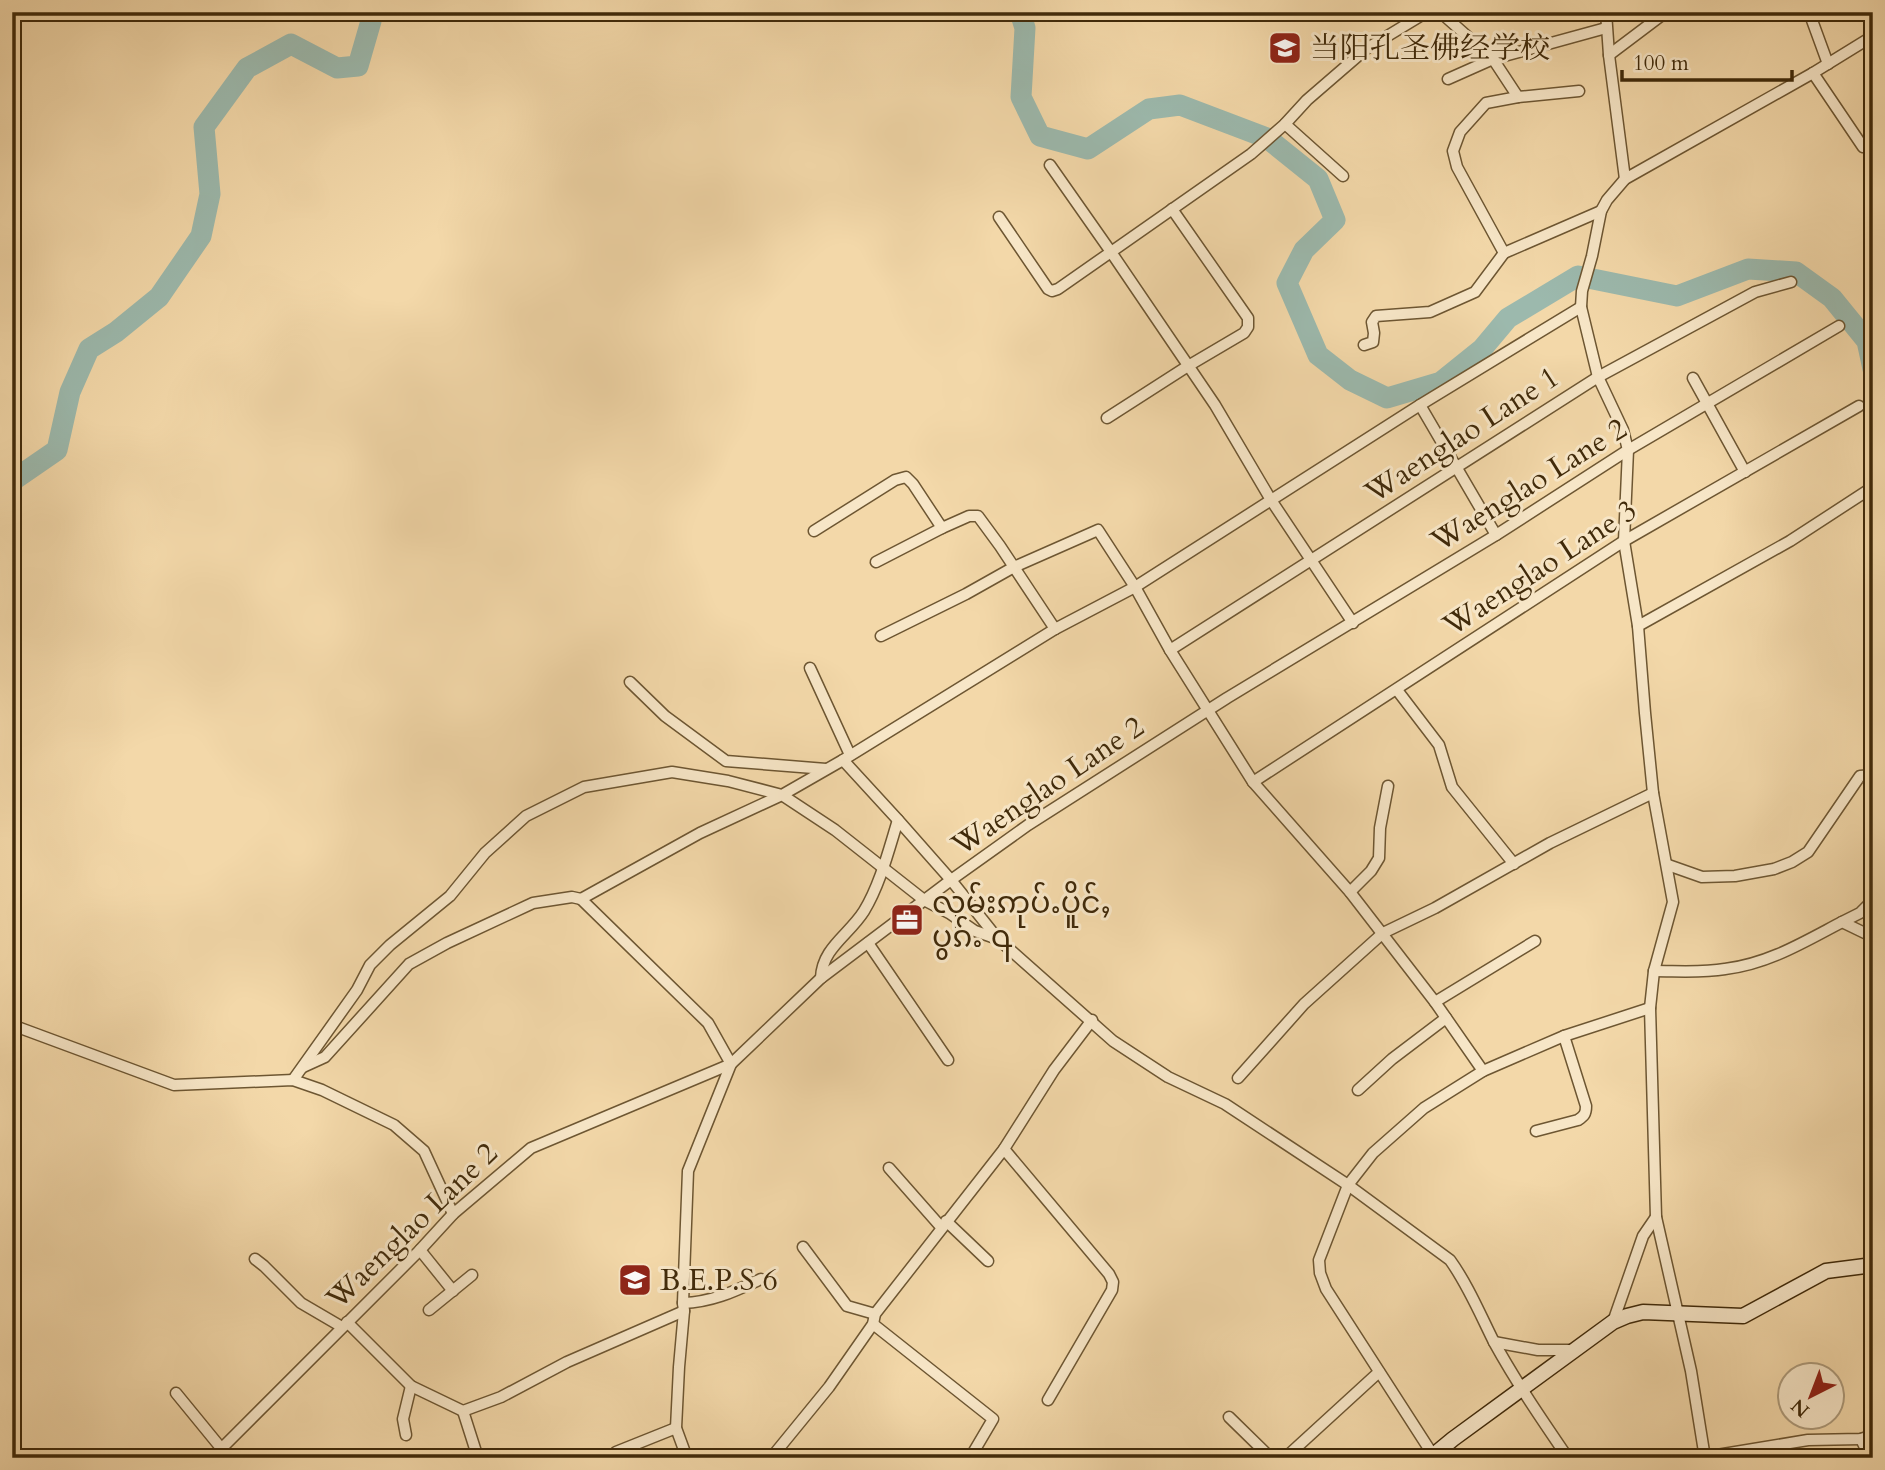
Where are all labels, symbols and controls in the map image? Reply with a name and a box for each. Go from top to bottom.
place label: 当阳孔圣佛经学校 [1310,28,1550,69]
school or university icon: 当阳孔圣佛经学校 [1266,29,1304,67]
scale bar [1622,38,1792,82]
text: 100 m [1633,49,1689,78]
street label: Waenglao Lane 1 [1356,357,1567,514]
street label: Waenglao Lane 2 [1422,408,1635,562]
street label: Waenglao Lane 3 [1434,490,1645,647]
street label: Waenglao Lane 2 [943,706,1152,866]
place label: လုမ်းဢုပ်ႉပိူင်ႇ ပွၵ်ႉ ႖ [932,881,1111,962]
office icon: လုမ်းဢုပ်ႉပိူင်ႇ ပွၵ်ႉ ႖ [888,901,926,939]
street label: Waenglao Lane 2 [317,1134,507,1319]
place label: B.E.P.S 6 [660,1260,778,1301]
school or university icon: B.E.P.S 6 [616,1261,654,1299]
north arrow [1776,1362,1846,1432]
text: N [1785,1392,1815,1423]

